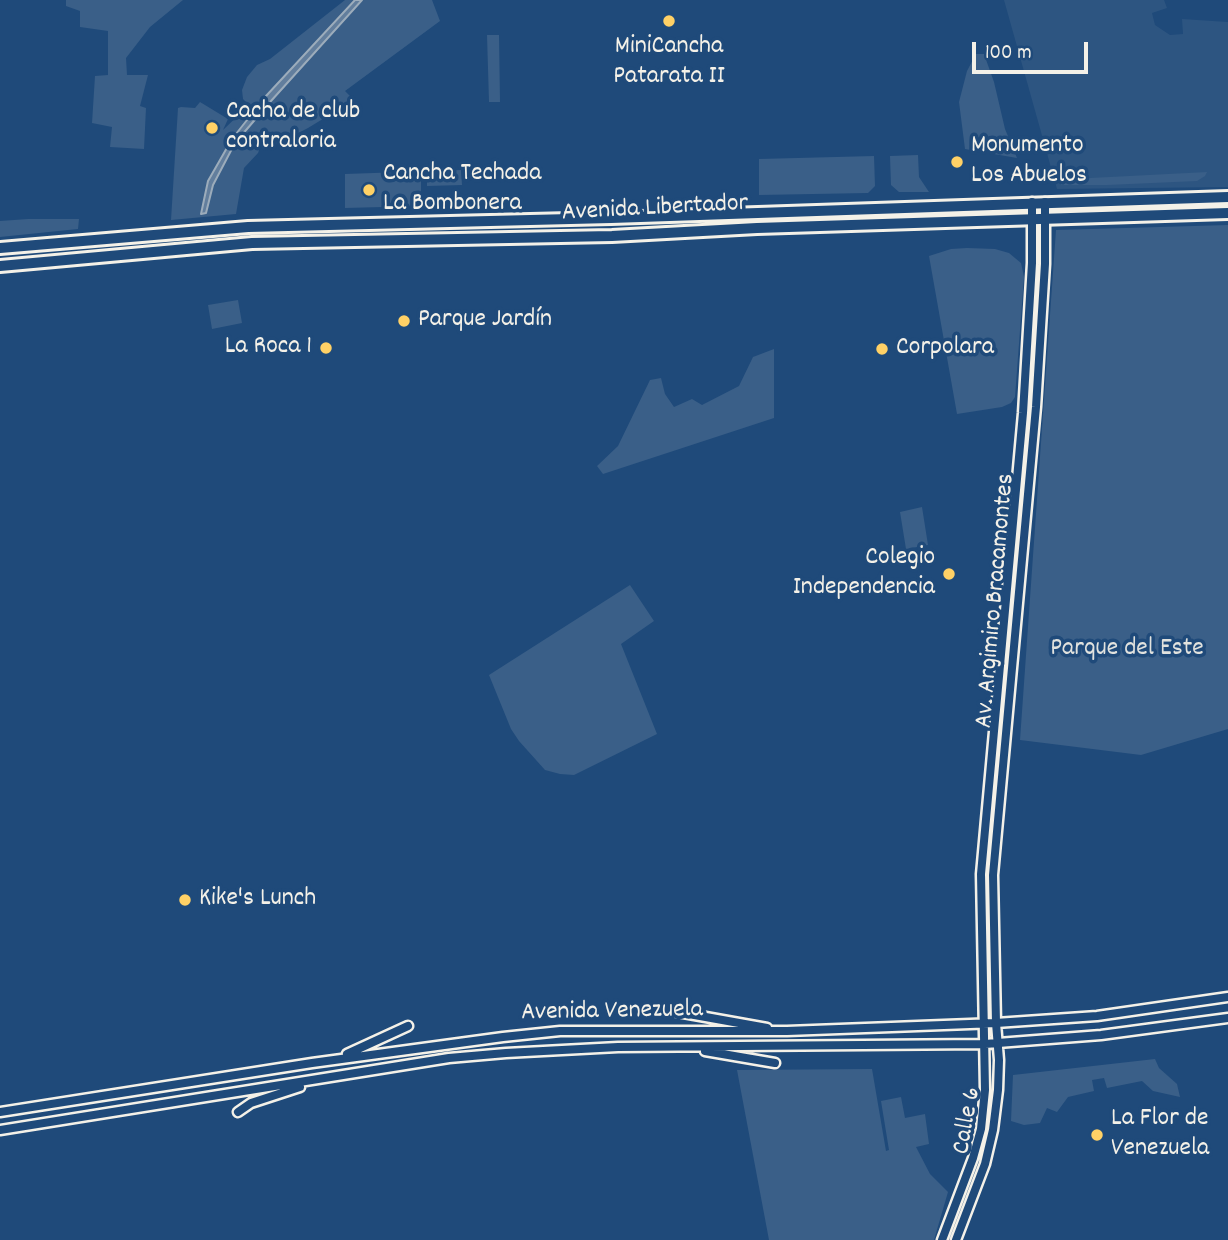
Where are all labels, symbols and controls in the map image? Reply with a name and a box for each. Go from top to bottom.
marker: MiniCancha Patarata II [661,13,677,29]
scale bar [976,28,1092,72]
place label: MiniCancha Patarata II [613,32,725,94]
text: 100 m [985,39,1032,69]
place label: Cacha de club contraloria [226,97,360,158]
marker: Cacha de club contraloria [204,120,220,136]
place label: Monumento Los Abuelos [971,131,1087,192]
marker: Monumento Los Abuelos [949,154,965,170]
place label: Cancha Techada La Bombonera [383,159,541,220]
marker: Cancha Techada La Bombonera [361,182,377,198]
street label: Avenida Libertador [561,190,749,230]
place label: Parque Jardín [418,305,552,337]
marker: Parque Jardín [396,313,412,329]
place label: La Roca 1 [225,332,312,364]
place label: Corpolara [896,333,994,365]
marker: La Roca 1 [318,340,334,356]
marker: Corpolara [874,341,890,357]
street label: Av. Argimiro Bracamontes [970,472,1024,730]
place label: Colegio Independencia [793,543,935,604]
marker: Colegio Independencia [941,566,957,582]
park label: Parque del Este [1050,634,1204,666]
place label: Kike's Lunch [199,884,316,916]
marker: Kike's Lunch [177,892,193,908]
street label: Avenida Venezuela [521,996,703,1030]
street label: Calle 6 [948,1085,990,1157]
place label: La Flor de Venezuela [1111,1104,1209,1166]
marker: La Flor de Venezuela [1089,1127,1105,1143]

